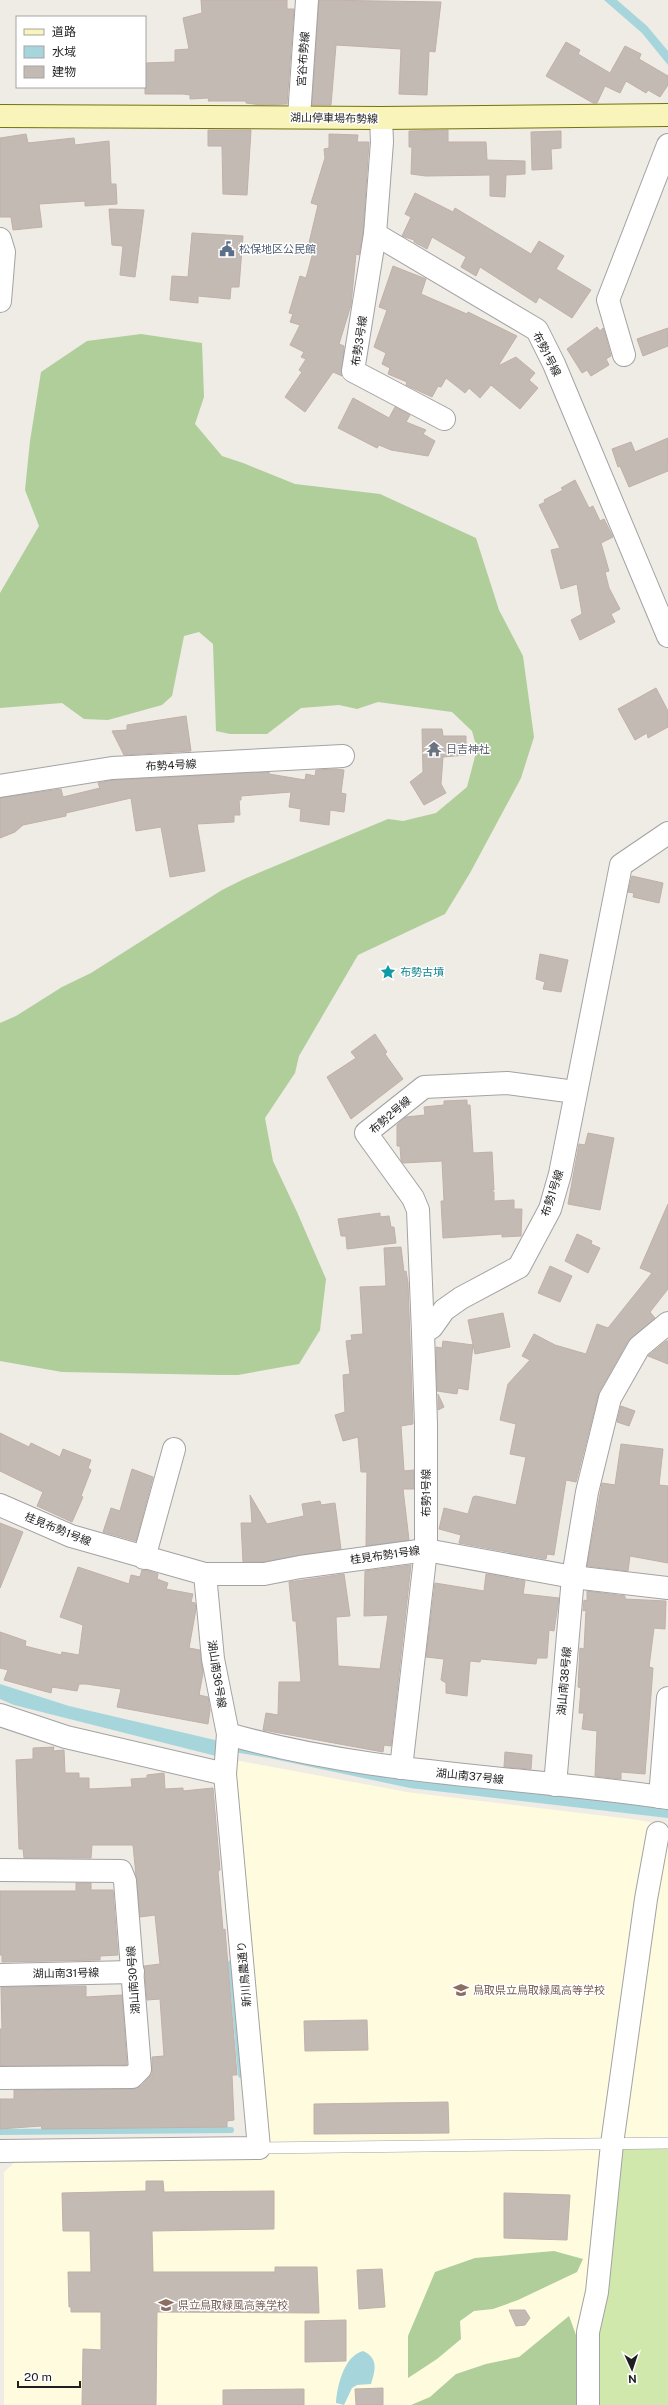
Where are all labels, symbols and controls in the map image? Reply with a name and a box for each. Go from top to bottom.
legend [16,16,146,88]
text: 道路 [52,25,76,39]
street label: 宮谷布勢線 [295,31,311,87]
text: 水域 [52,45,76,59]
text: 建物 [52,65,76,79]
street label: 湖山停車場布勢線 [290,111,378,125]
public building icon: 松保地区公民館 [218,240,236,258]
place label: 松保地区公民館 [239,243,316,255]
street label: 布勢3号線 [349,315,369,367]
street label: 布勢1号線 [531,330,563,378]
temple icon: 日吉神社 [425,740,443,758]
place label: 日吉神社 [446,743,490,755]
street label: 布勢4号線 [145,758,197,772]
place icon: 布勢古墳 [379,963,397,981]
place label: 布勢古墳 [400,966,444,978]
street label: 布勢2号線 [367,1094,413,1136]
street label: 布勢1号線 [539,1168,565,1218]
street label: 布勢1号線 [420,1469,432,1517]
street label: 桂見布勢1号線 [23,1510,93,1548]
street label: 桂見布勢1号線 [349,1544,421,1566]
street label: 湖山南36号線 [206,1639,228,1709]
street label: 湖山南38号線 [555,1646,573,1716]
street label: 湖山南37号線 [435,1766,505,1786]
street label: 新川鳥農通り [235,1941,253,2007]
street label: 湖山南30号線 [125,1945,141,2015]
street label: 湖山南31号線 [33,1966,99,1980]
school or university icon: 鳥取県立鳥取緑風高等学校 [452,1981,470,1999]
place label: 鳥取県立鳥取緑風高等学校 [473,1984,605,1996]
school or university icon: 県立鳥取緑風高等学校 [157,2296,175,2314]
place label: 県立鳥取緑風高等学校 [178,2299,288,2311]
north arrow [612,2349,652,2389]
scale bar [18,2363,80,2389]
text: 20 m [24,2370,52,2384]
text: N [628,2373,637,2385]

